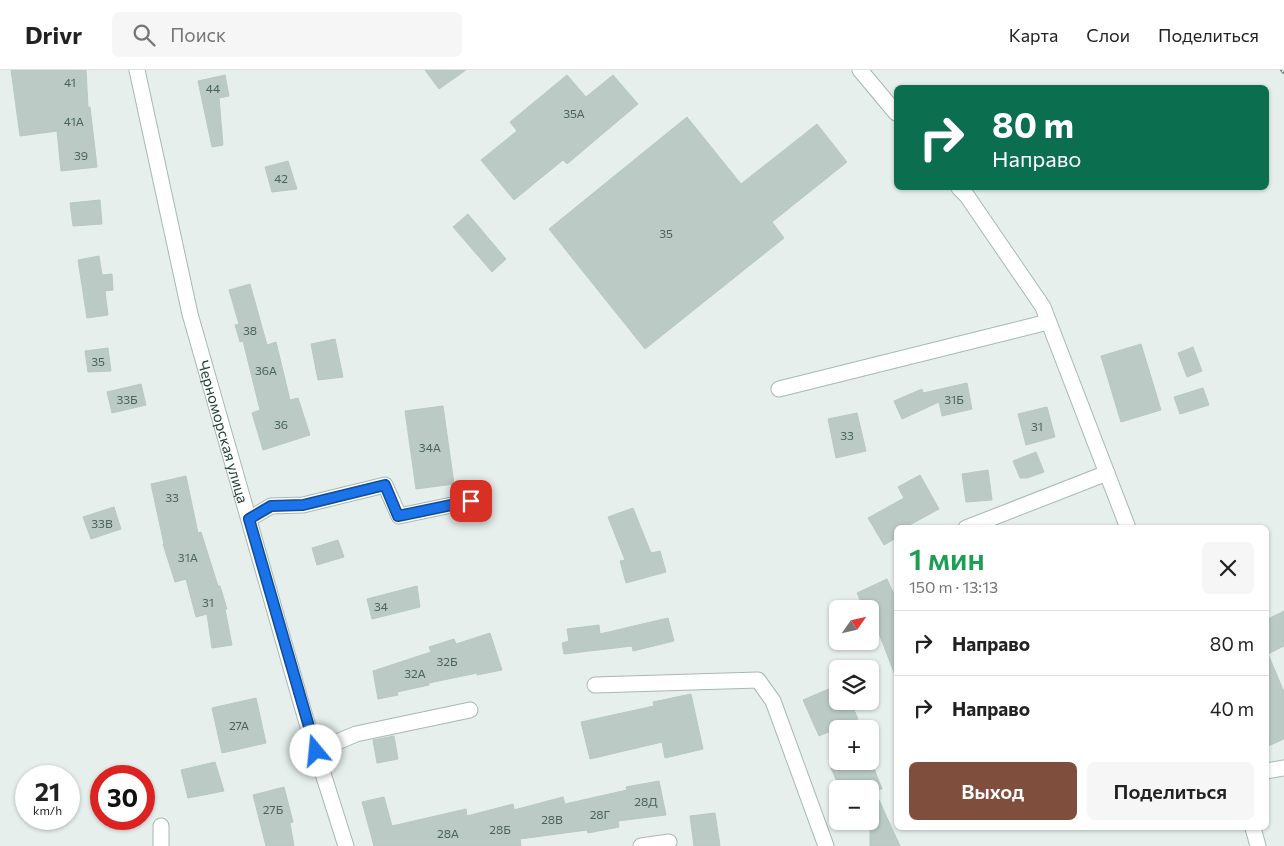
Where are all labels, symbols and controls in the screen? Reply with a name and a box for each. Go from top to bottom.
search box [112,12,462,57]
text: Drivr [25,20,82,49]
icon: search [130,21,158,49]
text: Поиск [170,23,226,46]
text: Карта [1009,24,1058,46]
text: Слои [1086,24,1130,46]
text: Поделиться [1158,24,1259,46]
house number: 41 [64,75,76,89]
house number: 44 [206,81,220,95]
text: 80 m [992,102,1074,145]
icon: right [909,105,974,170]
house number: 35А [563,106,585,120]
house number: 41А [64,114,84,128]
text: Направо [992,145,1082,172]
house number: 39 [74,148,88,162]
house number: 42 [274,171,288,185]
house number: 35 [659,226,673,240]
house number: 38 [243,323,257,337]
house number: 35 [91,354,105,368]
street label: Черноморская улица [195,358,253,505]
house number: 36А [255,363,277,377]
house number: 33Б [116,392,138,406]
house number: 31Б [944,392,964,406]
house number: 36 [274,417,288,431]
house number: 31 [1031,419,1043,433]
house number: 33 [840,428,854,442]
house number: 34А [419,440,441,454]
pin [450,480,492,522]
icon: arrive [457,487,485,515]
house number: 33 [165,490,179,504]
house number: 33В [91,516,113,530]
text: 1 мин [909,539,985,576]
button: close [1202,542,1254,594]
house number: 31А [178,550,198,564]
text: 150 m · 13:13 [909,577,998,596]
house number: 31 [202,595,214,609]
house number: 34 [374,599,388,613]
north arrow [829,600,879,650]
map controls [829,600,879,830]
icon: right [909,629,937,657]
text: Направо [952,632,1030,655]
text: 80 m [1210,632,1254,655]
house number: 32Б [437,654,458,668]
button: layers [829,660,879,710]
house number: 32А [404,666,426,680]
icon: right [909,694,937,722]
text: Направо [952,697,1030,720]
text: 40 m [1210,697,1254,720]
house number: 27А [229,718,249,732]
button: + [829,720,879,770]
position arrow [289,724,341,776]
button: Выход [909,762,1077,820]
button: Поделиться [1087,762,1254,820]
speed limit sign: 30 [90,765,155,830]
text: 21 [35,776,60,806]
button: − [829,780,879,830]
house number: 28Д [634,794,658,808]
house number: 27Б [263,802,284,816]
text: km/h [33,803,62,817]
house number: 28Г [590,807,611,821]
house number: 28В [541,812,563,826]
house number: 28Б [489,822,511,836]
house number: 28А [437,826,459,840]

